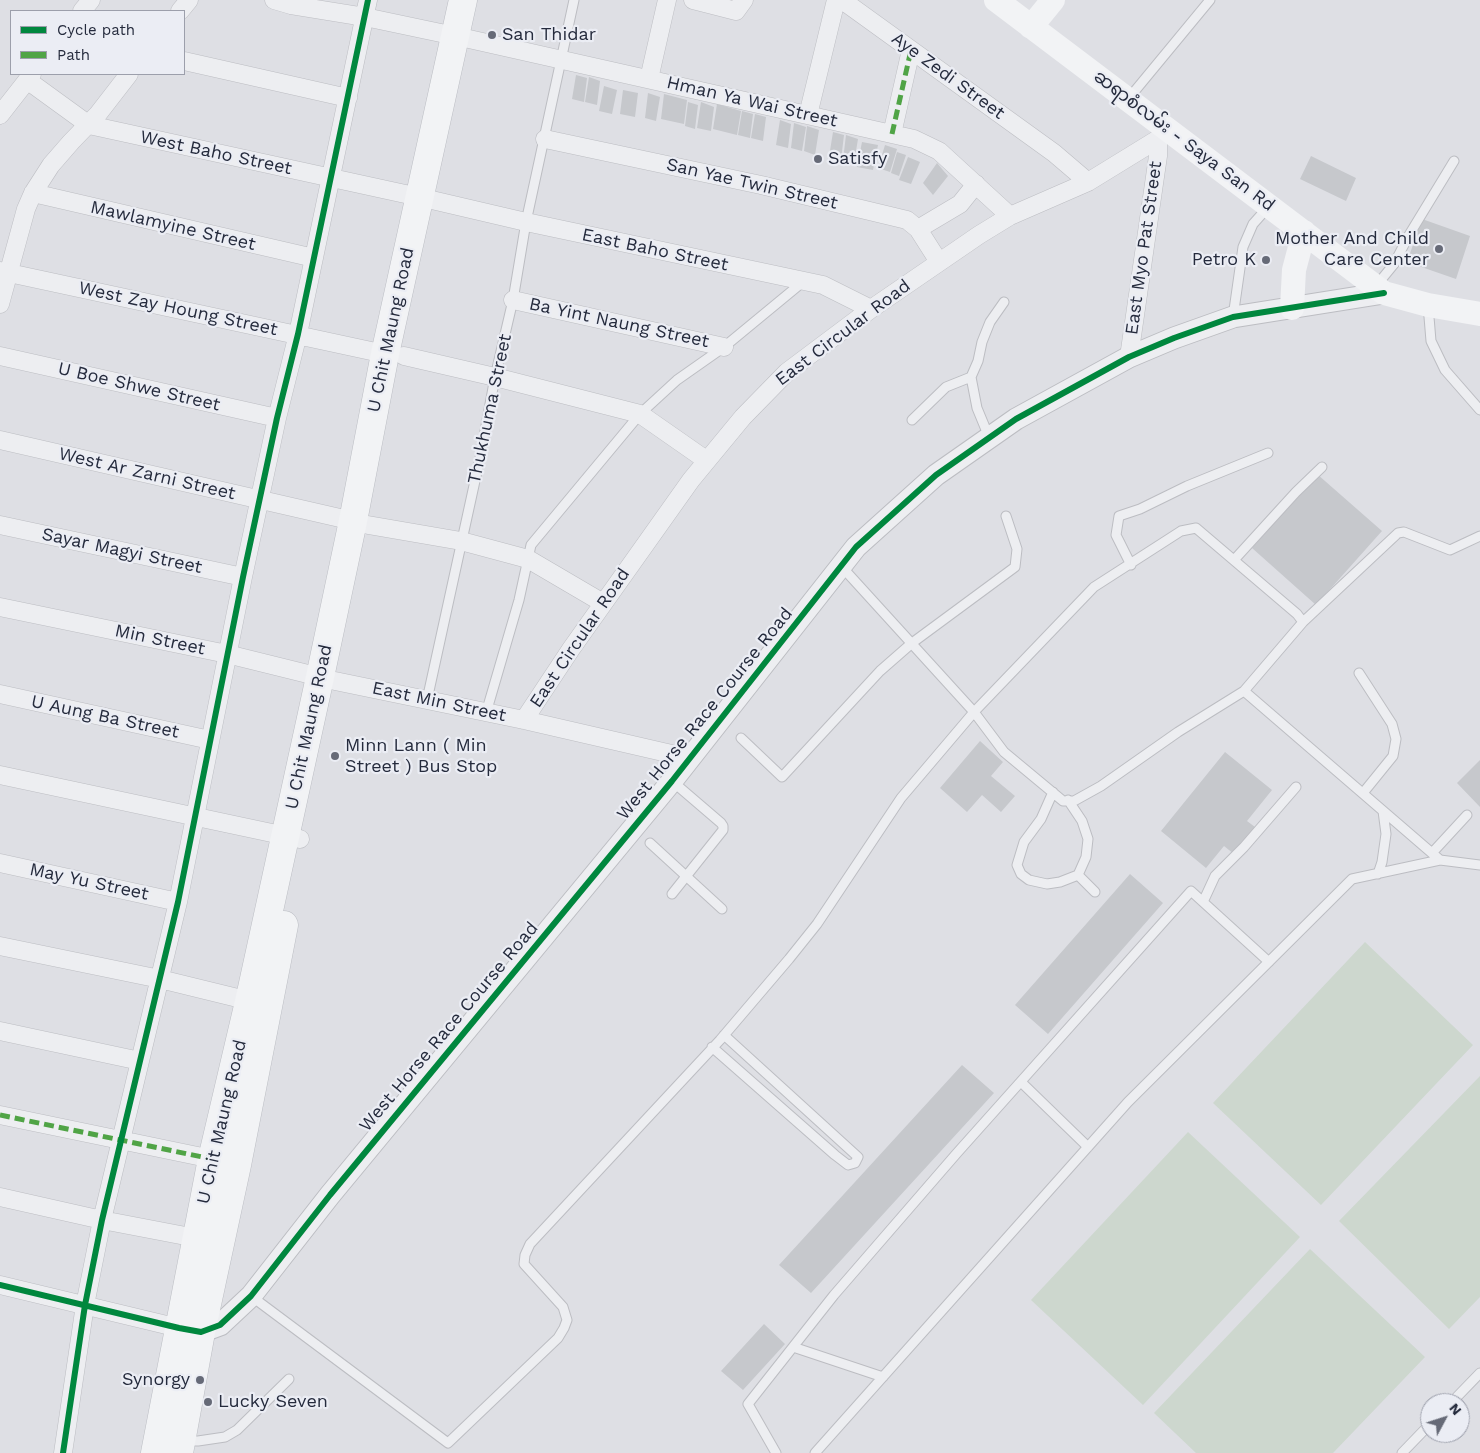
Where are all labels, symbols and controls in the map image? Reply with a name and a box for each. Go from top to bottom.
legend [10,10,185,75]
text: Cycle path [57,21,135,39]
place label: San Thidar [502,24,596,46]
street label: Aye Zedi Street [887,28,1009,124]
marker: San Thidar [486,29,498,41]
text: Path [57,46,90,64]
street label: ဆရာစံလမ်း - Saya San Rd [1089,66,1279,216]
street label: Hman Ya Wai Street [664,72,840,132]
street label: West Baho Street [138,126,294,180]
place label: Satisfy [828,148,887,170]
marker: Satisfy [812,153,824,165]
street label: San Yae Twin Street [664,154,840,214]
street label: East Myo Pat Street [1121,160,1167,336]
street label: Mawlamyine Street [88,196,258,256]
street label: East Baho Street [580,224,730,276]
place label: Mother And Child Care Center [1275,228,1429,270]
marker: Mother And Child Care Center [1433,243,1445,255]
street label: U Chit Maung Road [363,245,419,415]
place label: Petro K [1192,249,1256,271]
marker: Petro K [1260,254,1272,266]
street label: East Circular Road [771,275,915,391]
street label: West Zay Houng Street [77,277,279,341]
street label: Ba Yint Naung Street [527,293,711,353]
street label: Thukhuma Street [464,332,516,486]
street label: U Boe Shwe Street [56,358,222,416]
street label: West Ar Zarni Street [57,443,237,505]
street label: Sayar Magyi Street [40,523,204,579]
street label: East Circular Road [525,564,635,712]
street label: West Horse Race Course Road [613,603,797,825]
street label: Min Street [113,620,207,660]
street label: U Chit Maung Road [281,642,337,812]
street label: East Min Street [370,677,508,727]
street label: U Aung Ba Street [29,691,181,743]
place label: Minn Lann ( Min Street ) Bus Stop [345,735,497,778]
marker: Minn Lann ( Min Street ) Bus Stop [329,750,341,762]
street label: May Yu Street [28,859,150,905]
street label: West Horse Race Course Road [355,918,543,1136]
street label: U Chit Maung Road [193,1038,251,1206]
place label: Synorgy [122,1369,190,1391]
marker: Synorgy [194,1374,206,1386]
place label: Lucky Seven [218,1391,328,1413]
north arrow [1420,1393,1470,1443]
marker: Lucky Seven [202,1396,214,1408]
text: N [1446,1400,1465,1418]

